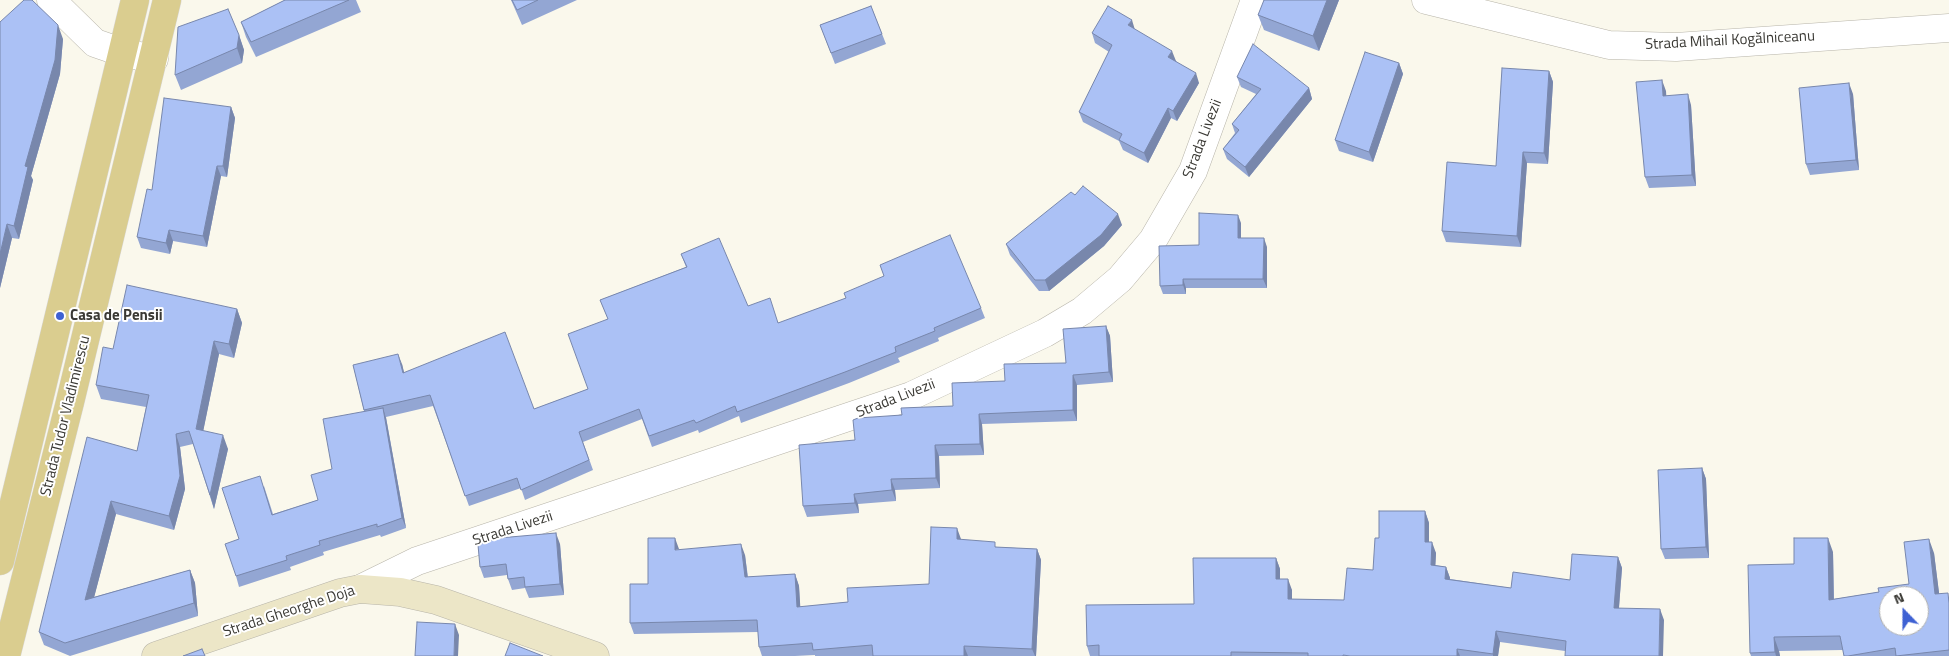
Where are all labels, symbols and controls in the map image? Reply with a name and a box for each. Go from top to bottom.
street label: Strada Mihail Kogălniceanu [1645,28,1815,54]
street label: Strada Livezii [1180,97,1226,181]
place label: Casa de Pensii [70,307,163,325]
marker: Casa de Pensii [54,310,66,322]
street label: Strada Tudor Vladimirescu [37,334,95,498]
street label: Strada Livezii [854,376,938,422]
street label: Strada Livezii [471,508,555,550]
street label: Strada Gheorghe Doja [221,582,357,642]
north arrow [1879,586,1929,636]
text: N [1890,586,1907,609]

